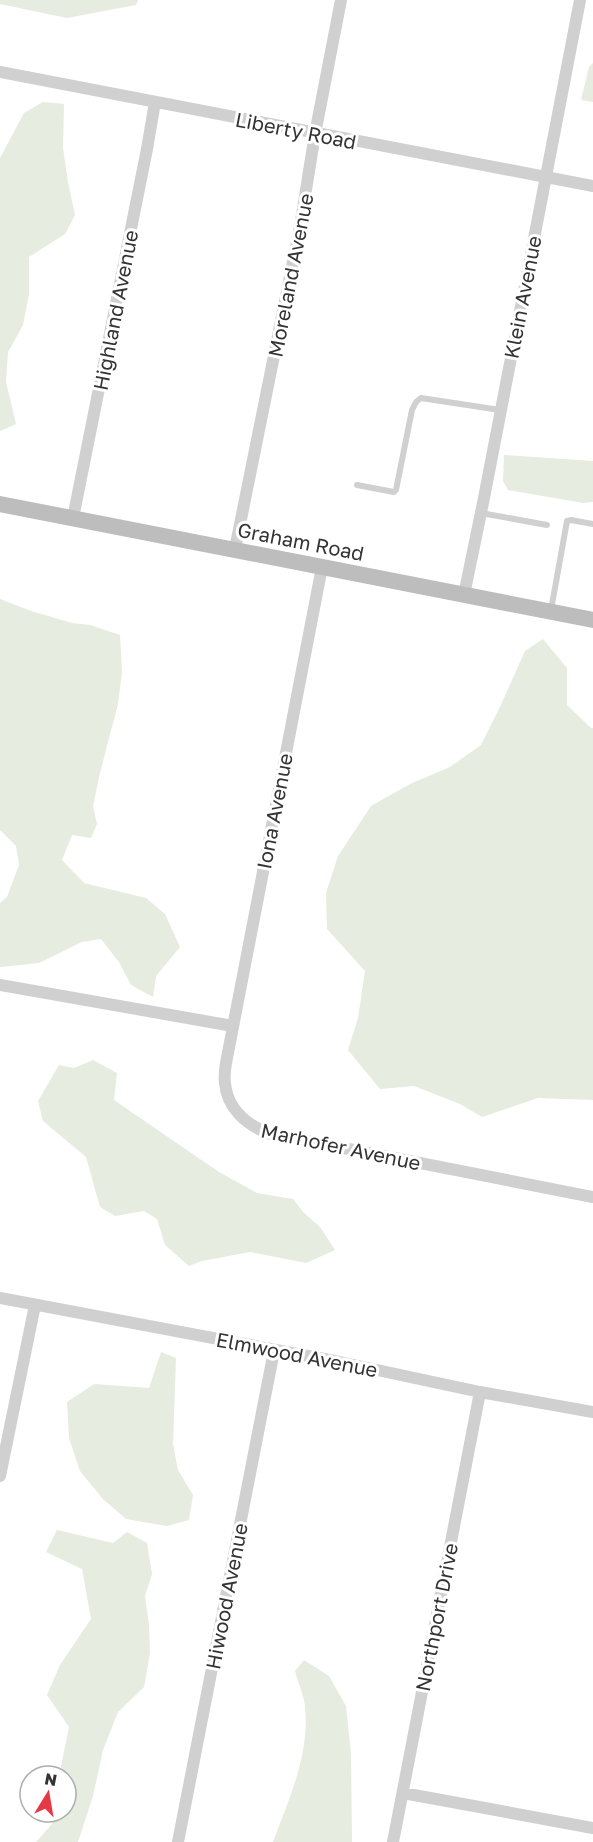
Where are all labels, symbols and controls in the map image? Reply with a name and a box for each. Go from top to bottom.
street label: Liberty Road [234,107,358,153]
street label: Moreland Avenue [262,191,318,359]
street label: Highland Avenue [88,228,142,392]
street label: Klein Avenue [498,234,546,360]
street label: Graham Road [236,517,366,565]
street label: Iona Avenue [251,751,297,871]
street label: Marhofer Avenue [259,1117,423,1175]
street label: Elmwood Avenue [214,1327,380,1381]
street label: Hiwood Avenue [200,1521,252,1671]
street label: Northport Drive [410,1541,462,1693]
north arrow [18,1764,78,1824]
text: N [43,1768,59,1790]

